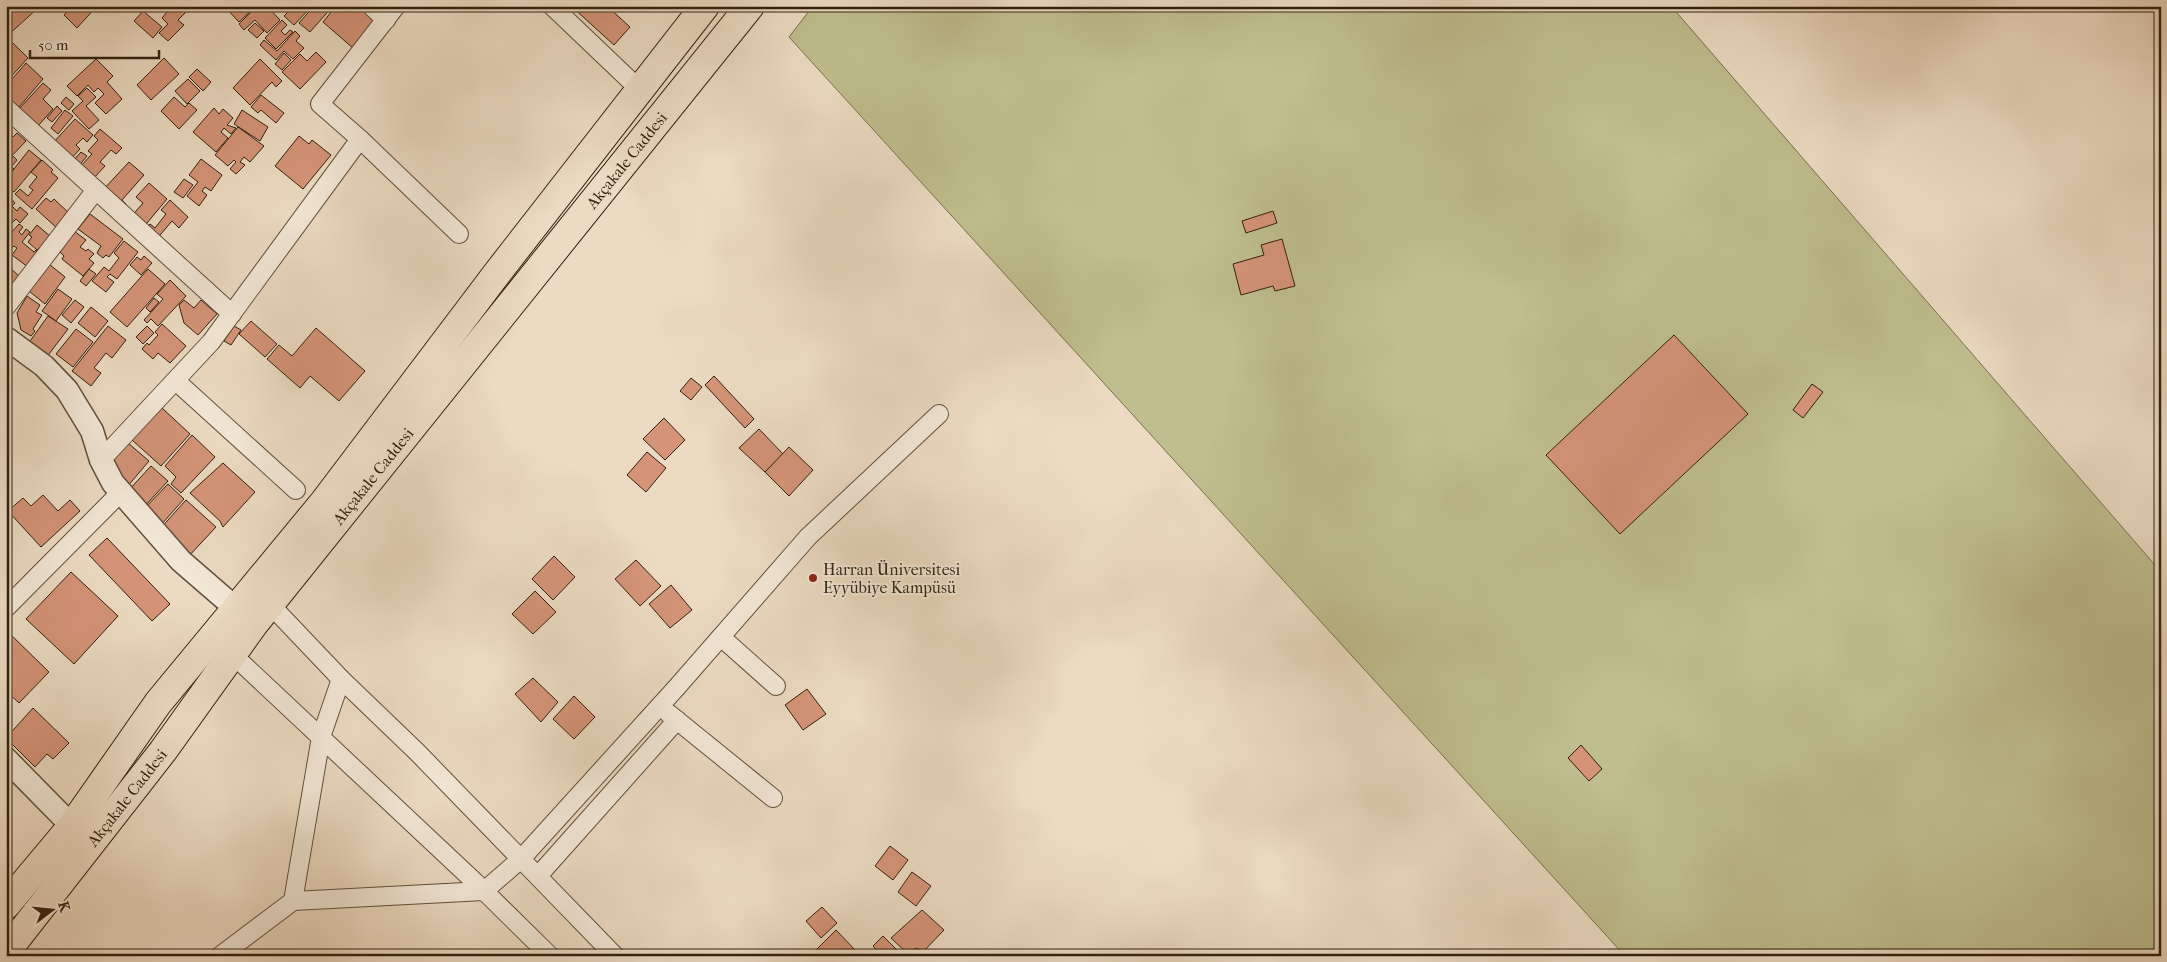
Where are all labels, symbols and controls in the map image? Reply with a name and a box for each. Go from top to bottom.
scale bar [30,28,159,60]
text: 50 m [38,36,69,54]
street label: Akçakale Caddesi [581,108,671,213]
street label: Akçakale Caddesi [328,424,417,529]
place label: Harran Üniversitesi Eyyübiye Kampüsü [823,560,960,597]
marker: Harran Üniversitesi Eyyübiye Kampüsü [807,572,819,584]
street label: Akçakale Caddesi [82,745,171,851]
north arrow [28,884,78,934]
text: K [54,899,74,915]

